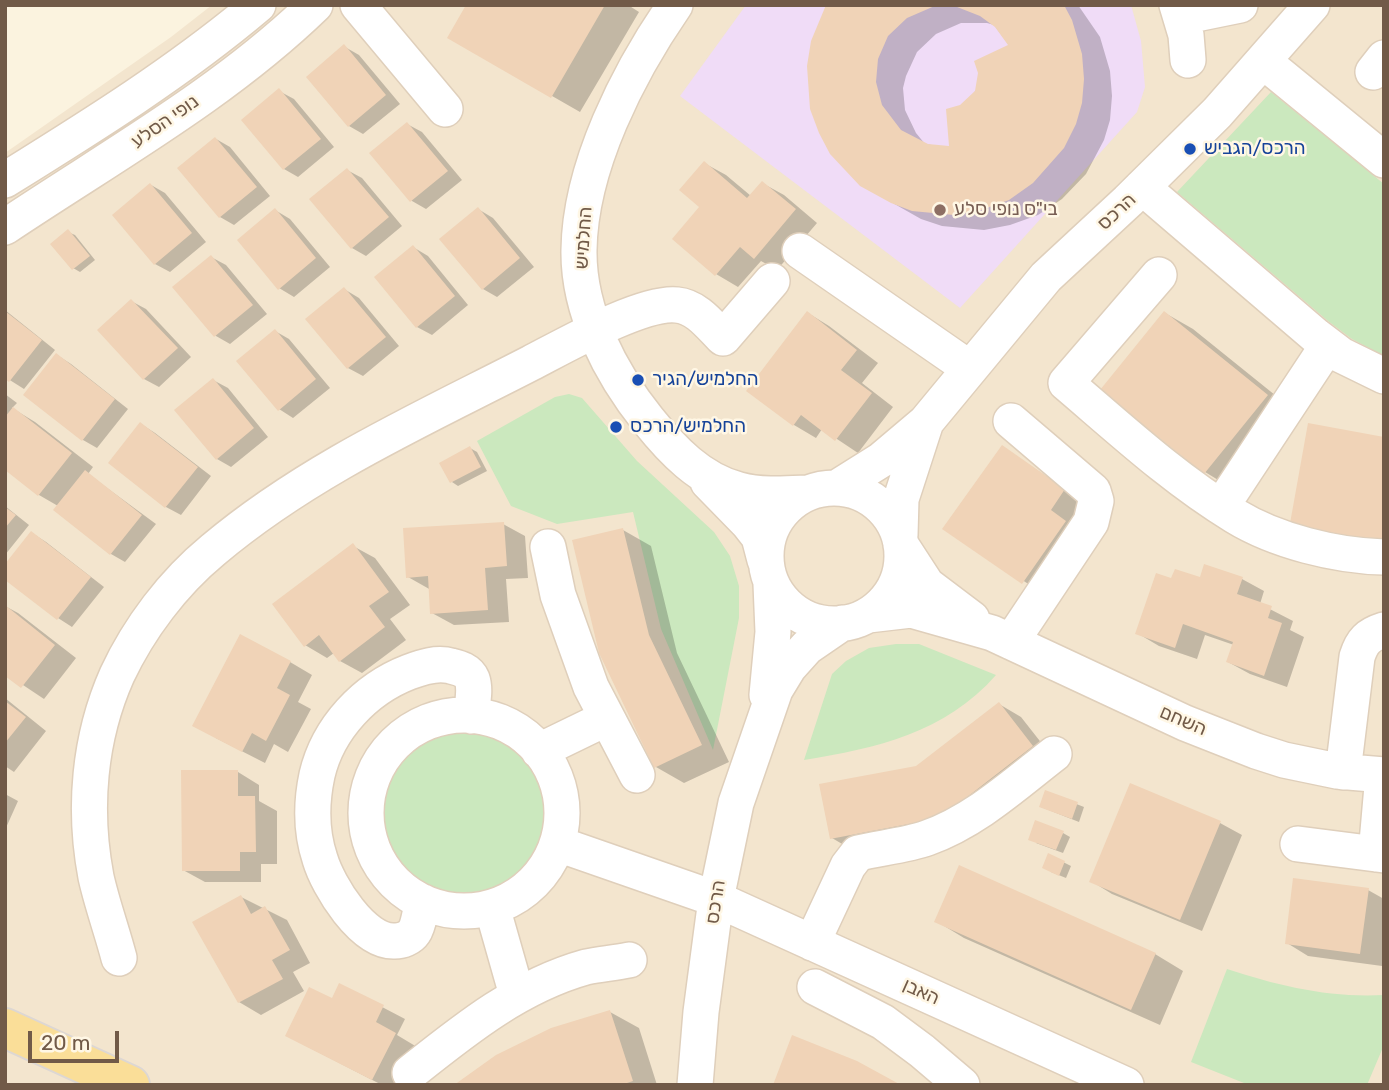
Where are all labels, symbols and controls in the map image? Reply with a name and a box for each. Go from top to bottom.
street label: נופי הסלע [127,91,203,153]
place label: הרכס/הגביש [1204,138,1306,160]
marker: הרכס/הגביש [1182,141,1198,157]
street label: הרכס [1093,189,1141,235]
place label: בי"ס נופי סלע [954,199,1058,221]
marker: בי"ס נופי סלע [932,202,948,218]
street label: החלמיש [570,206,598,270]
place label: החלמיש/הגיר [652,369,759,391]
marker: החלמיש/הגיר [630,372,646,388]
place label: החלמיש/הרכס [630,416,746,438]
marker: החלמיש/הרכס [608,419,624,435]
street label: השחם [1156,701,1210,741]
street label: הרכס [701,878,731,926]
street label: האבן [899,974,943,1010]
scale bar [32,1016,122,1060]
text: 20 m [41,1030,90,1055]

